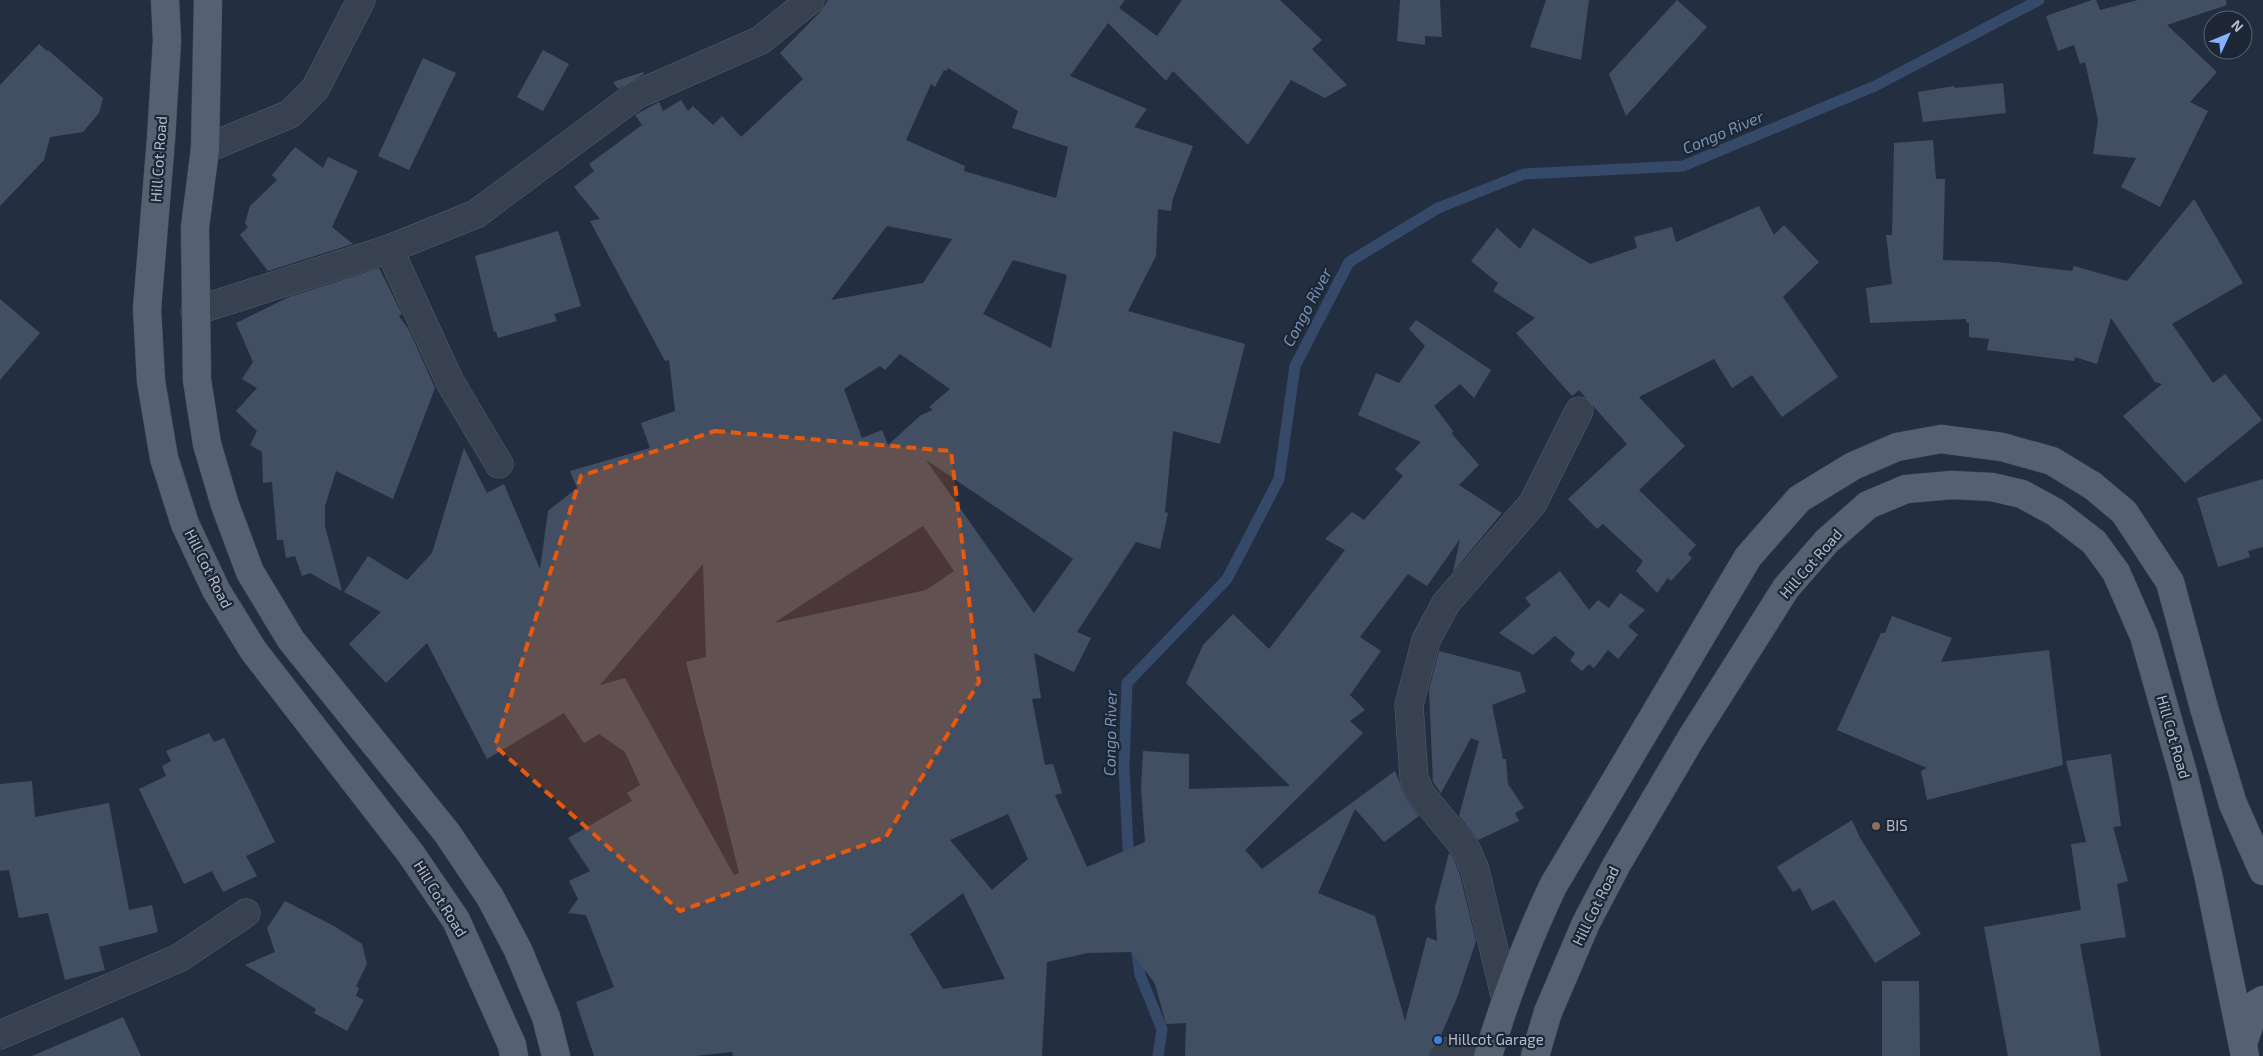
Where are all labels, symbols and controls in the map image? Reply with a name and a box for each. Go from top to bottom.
north arrow [2203,10,2253,60]
text: N [2228,16,2247,35]
water label: Congo River [1679,106,1767,157]
street label: Hill Cot Road [146,115,170,203]
water label: Congo River [1278,264,1336,349]
street label: Hill Cot Road [1775,525,1845,602]
street label: Hill Cot Road [181,526,236,611]
water label: Congo River [1099,689,1120,776]
street label: Hill Cot Road [2153,693,2195,781]
place label: BIS [1886,816,1908,834]
marker: BIS [1870,820,1882,832]
street label: Hill Cot Road [410,857,471,940]
street label: Hill Cot Road [1568,863,1622,948]
place label: Hillcot Garage [1448,1030,1544,1048]
marker: Hillcot Garage [1432,1034,1444,1046]

